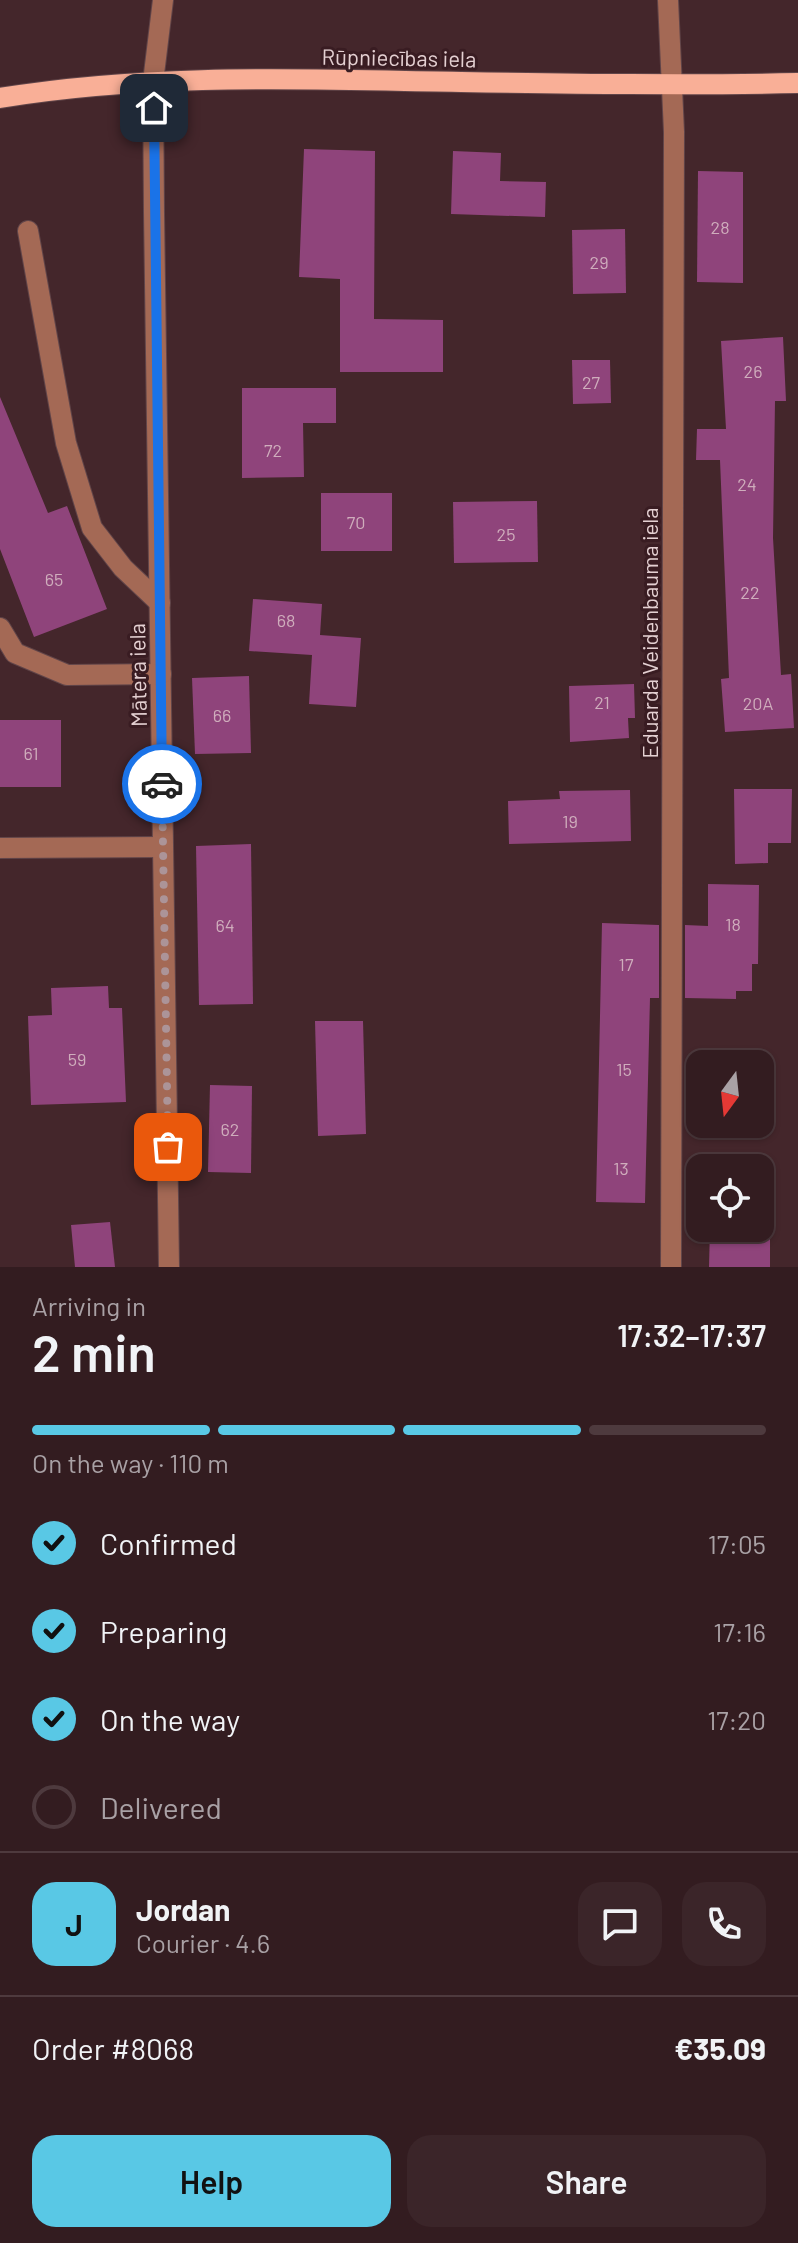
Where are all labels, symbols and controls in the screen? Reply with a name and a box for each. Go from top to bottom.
street label: Rūpniecības iela [321,43,477,71]
pin [120,74,188,142]
icon: home [132,86,176,130]
house number: 28 [710,216,730,238]
house number: 29 [589,251,609,273]
house number: 26 [744,360,762,382]
house number: 27 [582,371,601,393]
house number: 72 [264,439,282,461]
house number: 24 [737,473,757,495]
street label: Eduarda Veidenbauma iela [636,507,662,759]
house number: 70 [347,511,365,533]
house number: 25 [497,523,515,545]
house number: 65 [45,568,63,590]
house number: 22 [740,581,760,603]
house number: 68 [277,609,295,631]
street label: Mātera iela [123,623,151,727]
house number: 21 [594,691,610,713]
house number: 20A [743,692,773,714]
house number: 66 [213,704,231,726]
house number: 61 [23,742,39,764]
courier [122,744,202,824]
icon: car [140,762,184,806]
house number: 19 [562,810,578,832]
house number: 18 [725,913,741,935]
house number: 64 [215,914,235,936]
house number: 17 [619,953,634,975]
house number: 59 [68,1048,86,1070]
north arrow [686,1050,774,1138]
map controls [686,1050,774,1242]
house number: 15 [616,1058,632,1080]
pin [134,1113,202,1181]
house number: 62 [221,1118,239,1140]
icon: bag [146,1125,190,1169]
button: locate [686,1154,774,1242]
house number: 13 [613,1157,629,1179]
text: Arriving in [32,1290,146,1321]
text: 17:32–17:37 [617,1317,766,1353]
text: 2 min [32,1320,156,1382]
text: On the way · 110 m [32,1447,229,1478]
icon: check [32,1521,76,1565]
text: Confirmed [100,1525,237,1561]
text: 17:05 [708,1528,766,1559]
icon: check [32,1609,76,1653]
text: Preparing [100,1613,227,1649]
text: 17:16 [713,1616,766,1647]
icon: check [32,1697,76,1741]
text: On the way [100,1701,240,1737]
text: 17:20 [707,1704,766,1735]
text: Delivered [100,1789,222,1825]
button: chat [578,1882,662,1966]
button: phone [682,1882,766,1966]
text: Jordan [136,1891,231,1927]
text: J [65,1906,83,1942]
text: Courier · 4.6 [136,1927,270,1958]
text: Order #8068 [32,2030,194,2066]
text: €35.09 [674,2030,766,2066]
button: Help [32,2135,391,2227]
button: Share [407,2135,766,2227]

